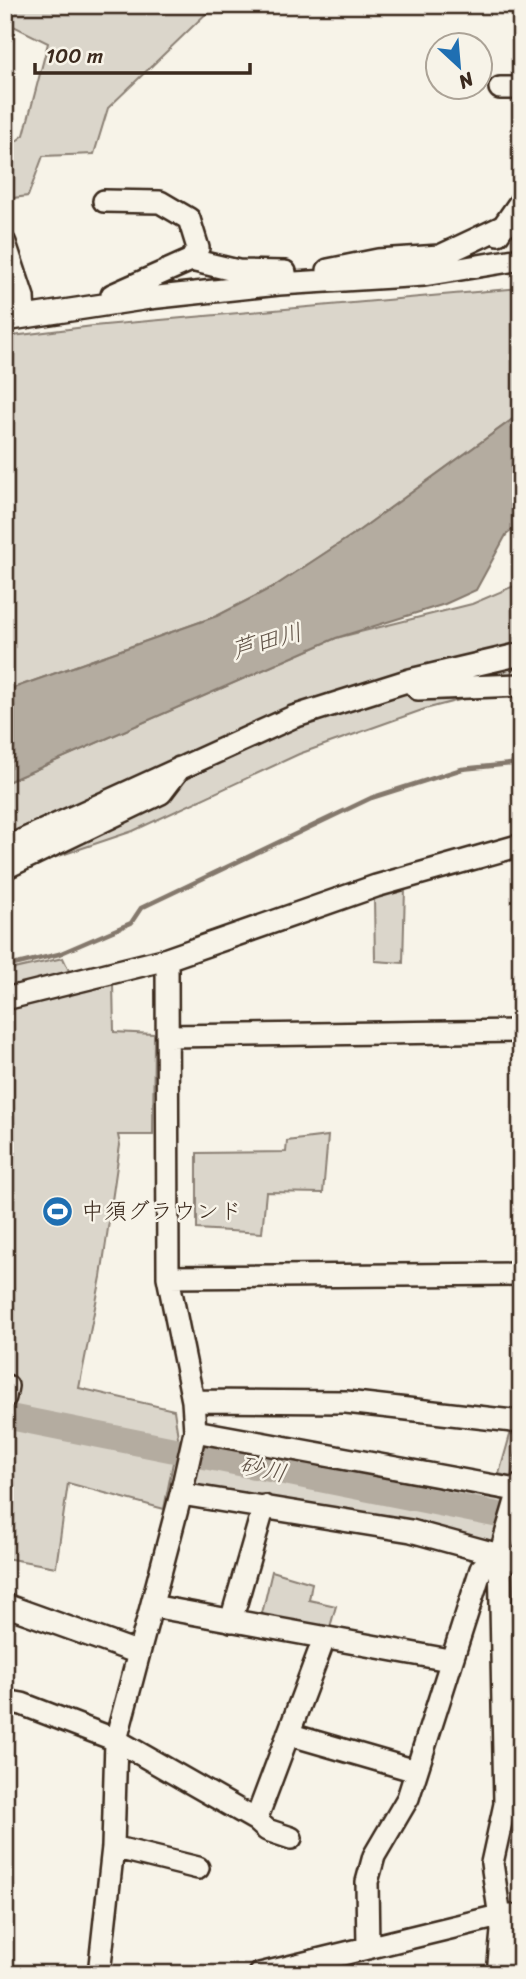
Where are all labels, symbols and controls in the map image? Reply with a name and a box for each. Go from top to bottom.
scale bar [35,32,250,76]
north arrow [424,32,494,102]
text: 100 m [46,37,103,75]
text: N [452,63,480,99]
water label: 芦田川 [227,611,307,671]
place label: 中須グラウンド [81,1191,242,1232]
sports icon: 中須グラウンド [41,1194,75,1228]
water label: 砂川 [235,1443,291,1495]

